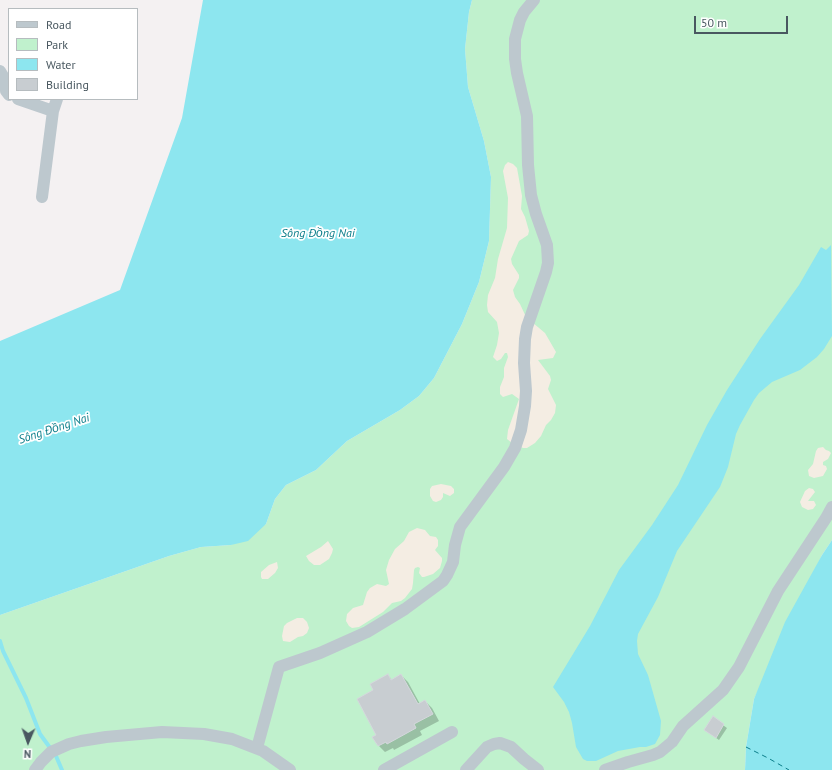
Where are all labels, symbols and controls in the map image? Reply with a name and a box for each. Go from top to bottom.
legend [8,8,138,100]
scale bar [696,8,790,34]
text: 50 m [701,15,727,30]
text: Road [46,17,71,32]
text: Park [46,37,68,52]
text: Water [46,57,76,72]
text: Building [46,77,89,92]
water label: Sông Đồng Nai [281,227,355,241]
water label: Sông Đồng Nai [17,411,91,447]
north arrow [8,722,48,762]
text: N [24,747,31,761]

